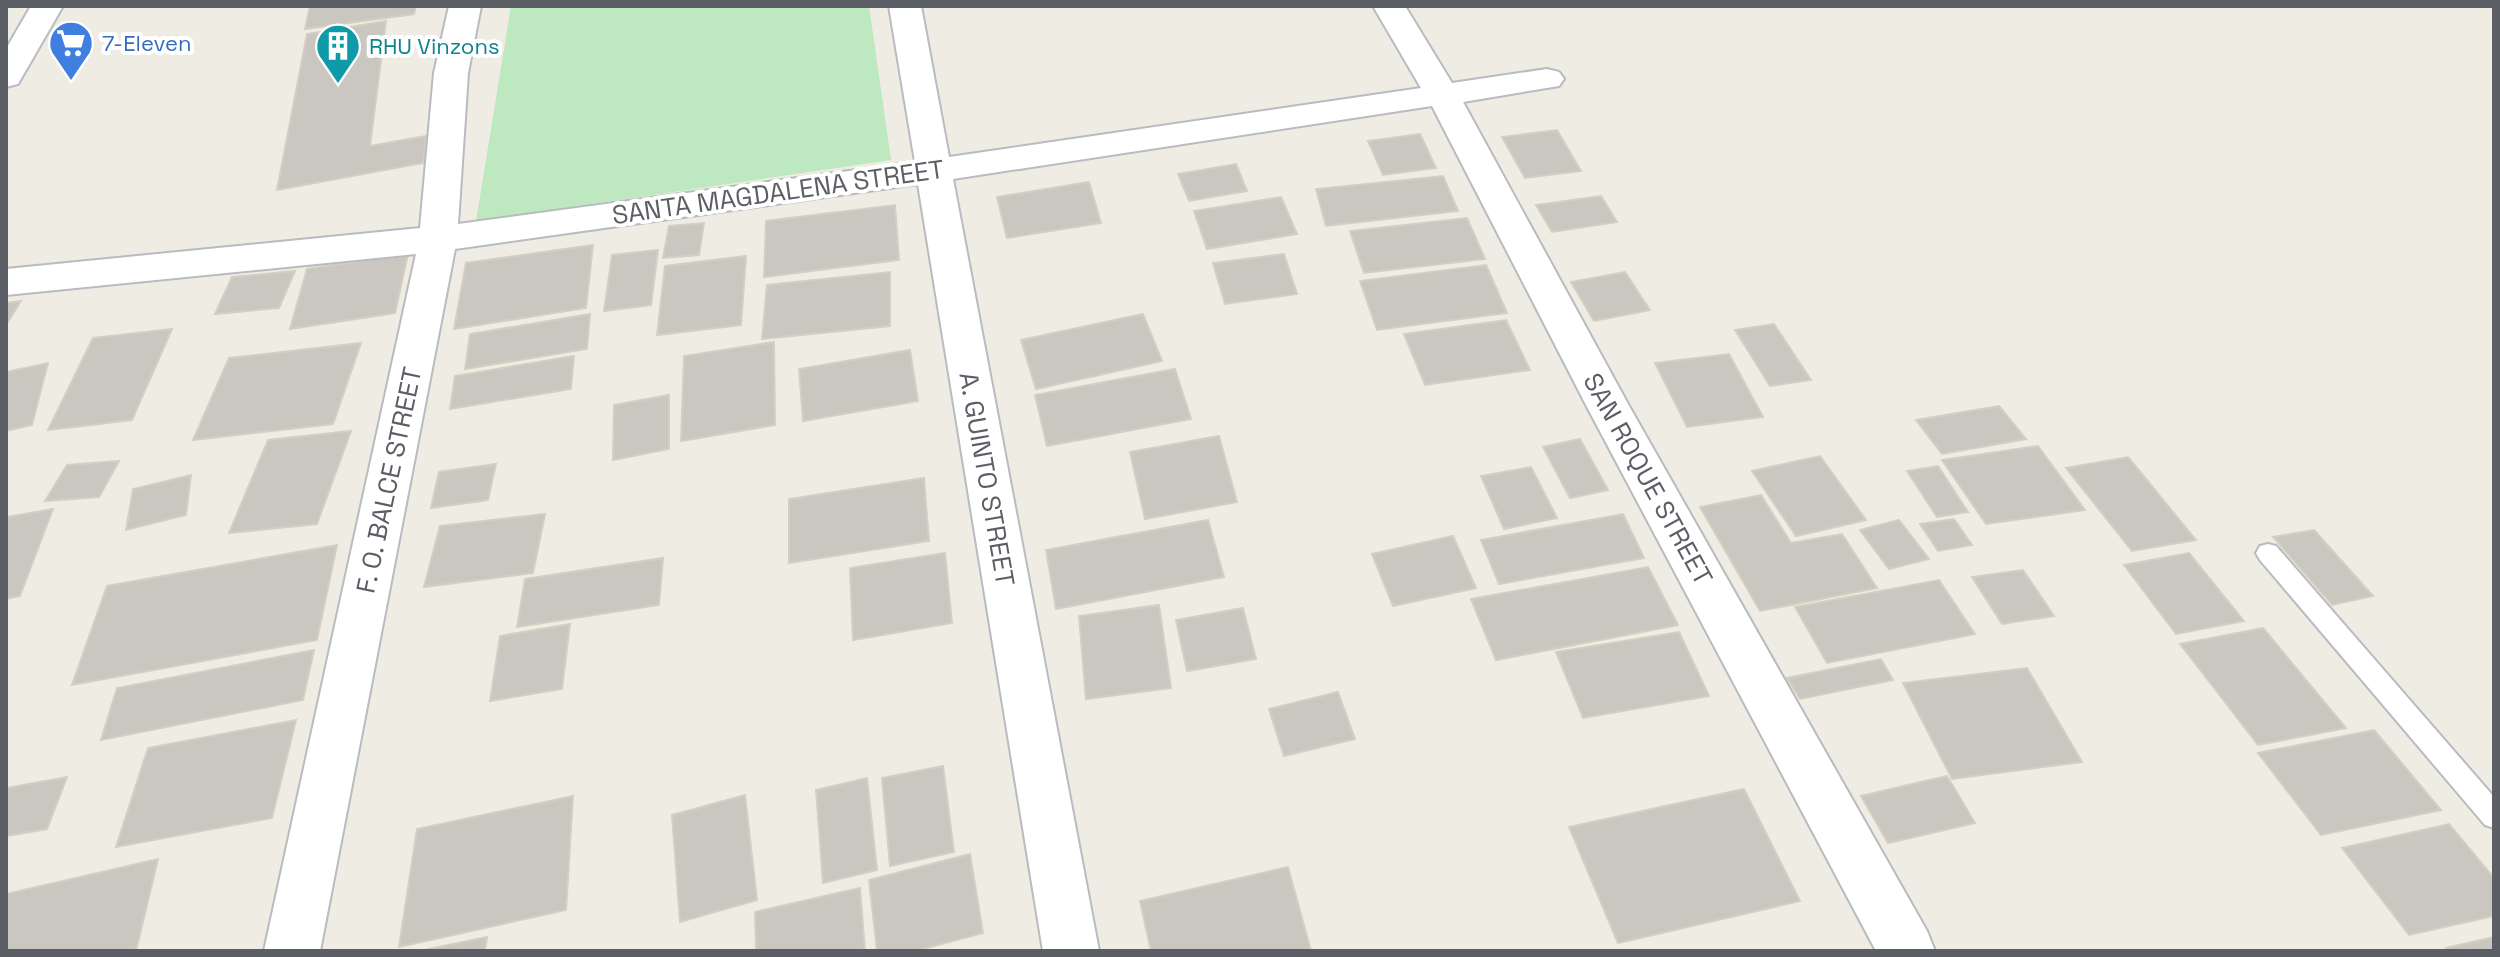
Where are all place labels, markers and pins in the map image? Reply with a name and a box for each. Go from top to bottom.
supermarket icon: 7-Eleven [47,19,95,82]
building icon: RHU Vinzons [314,22,362,85]
place label: 7-Eleven [102,29,191,57]
place label: RHU Vinzons [369,32,500,60]

